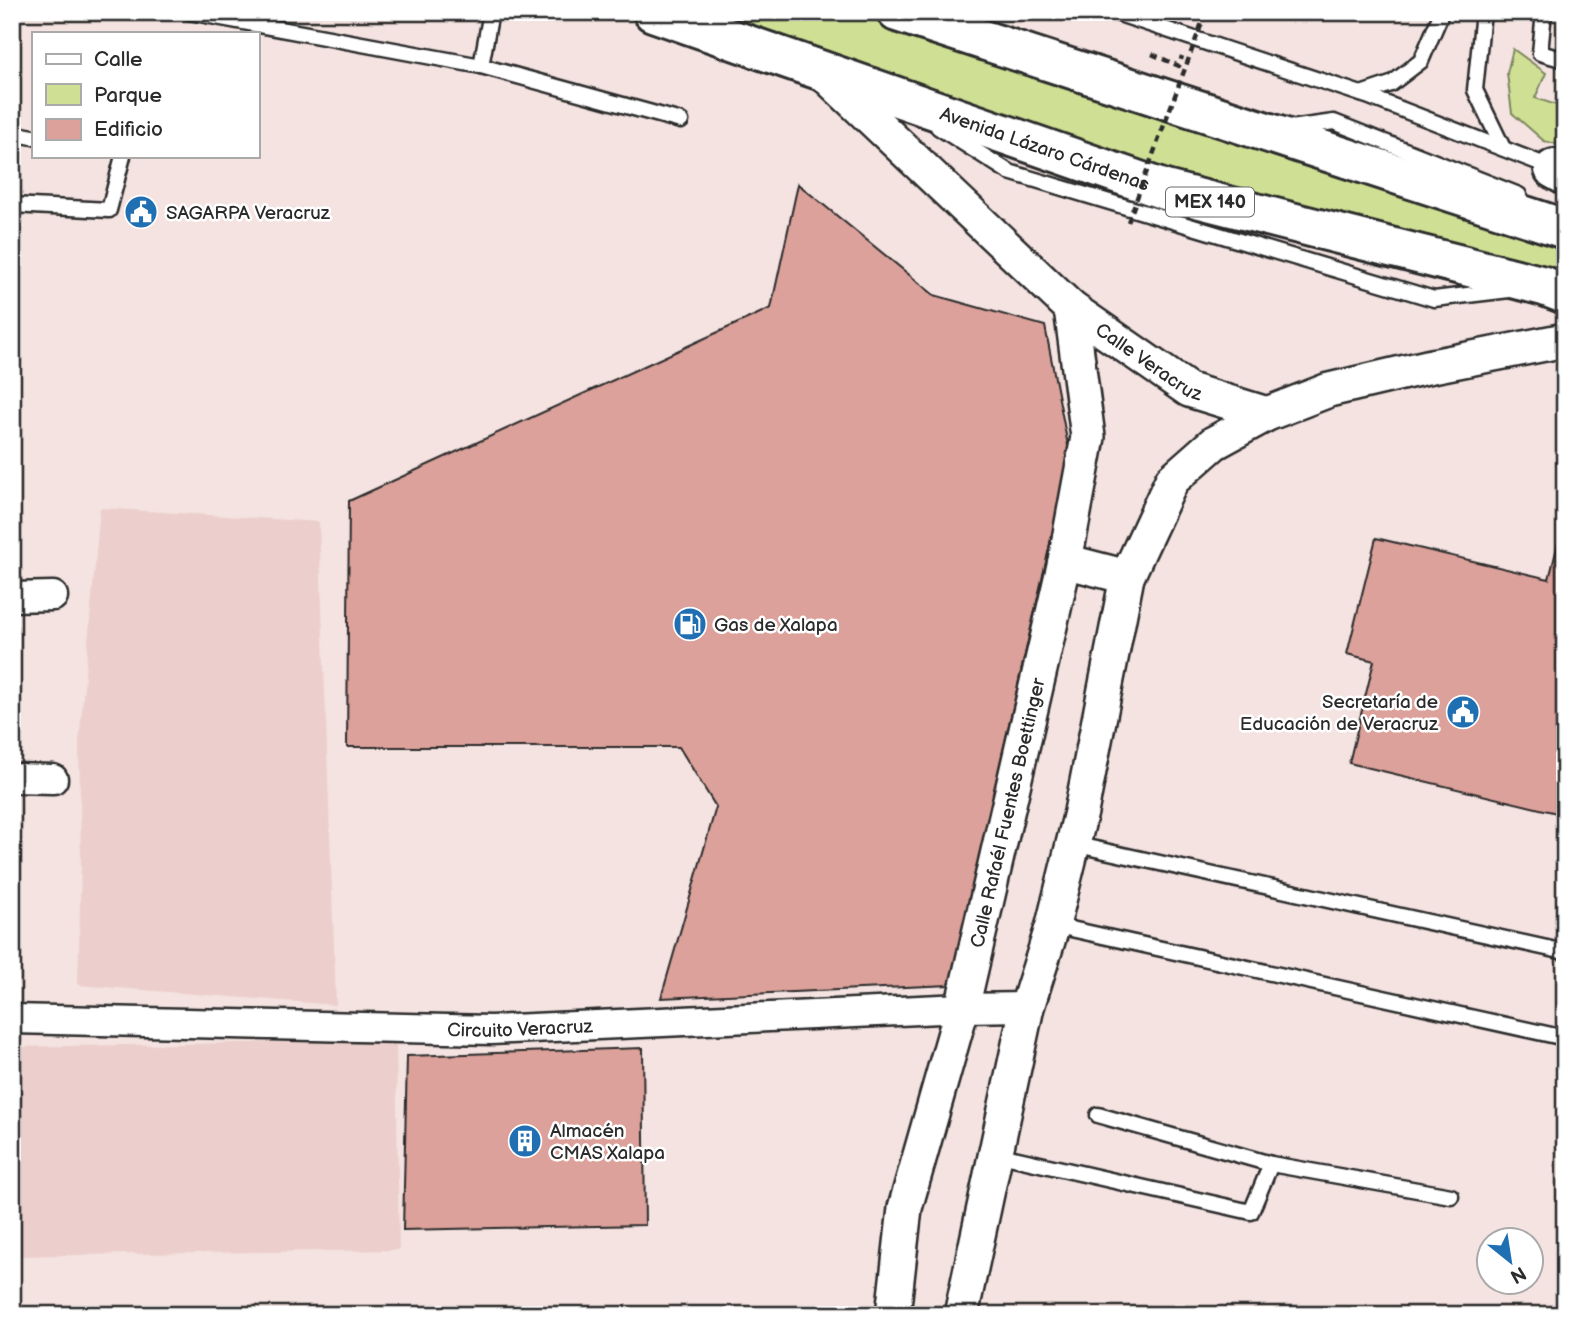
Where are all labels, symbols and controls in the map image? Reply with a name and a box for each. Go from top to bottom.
legend [32,32,259,158]
text: Calle [94,47,143,72]
text: Parque [94,83,162,108]
street label: Avenida Lázaro Cárdenas [937,103,1152,197]
text: Edificio [94,117,163,142]
road number: MEX 140 [1166,188,1254,216]
public building icon: SAGARPA Veracruz [122,193,160,231]
place label: SAGARPA Veracruz [166,202,331,225]
street label: Calle Veracruz [1091,319,1205,407]
fuel station icon: Gas de Xalapa [671,605,709,643]
place label: Gas de Xalapa [714,614,838,637]
street label: Calle Rafaél Fuentes Boettinger [966,675,1051,950]
place label: Secretaría de Educación de Veracruz [1240,691,1439,736]
public building icon: Secretaría de Educación de Veracruz [1444,693,1482,731]
street label: Circuito Veracruz [447,1015,594,1043]
place label: Almacén CMAS Xalapa [550,1120,665,1165]
building icon: Almacén CMAS Xalapa [506,1122,544,1160]
north arrow [1476,1226,1546,1296]
text: N [1506,1261,1530,1288]

